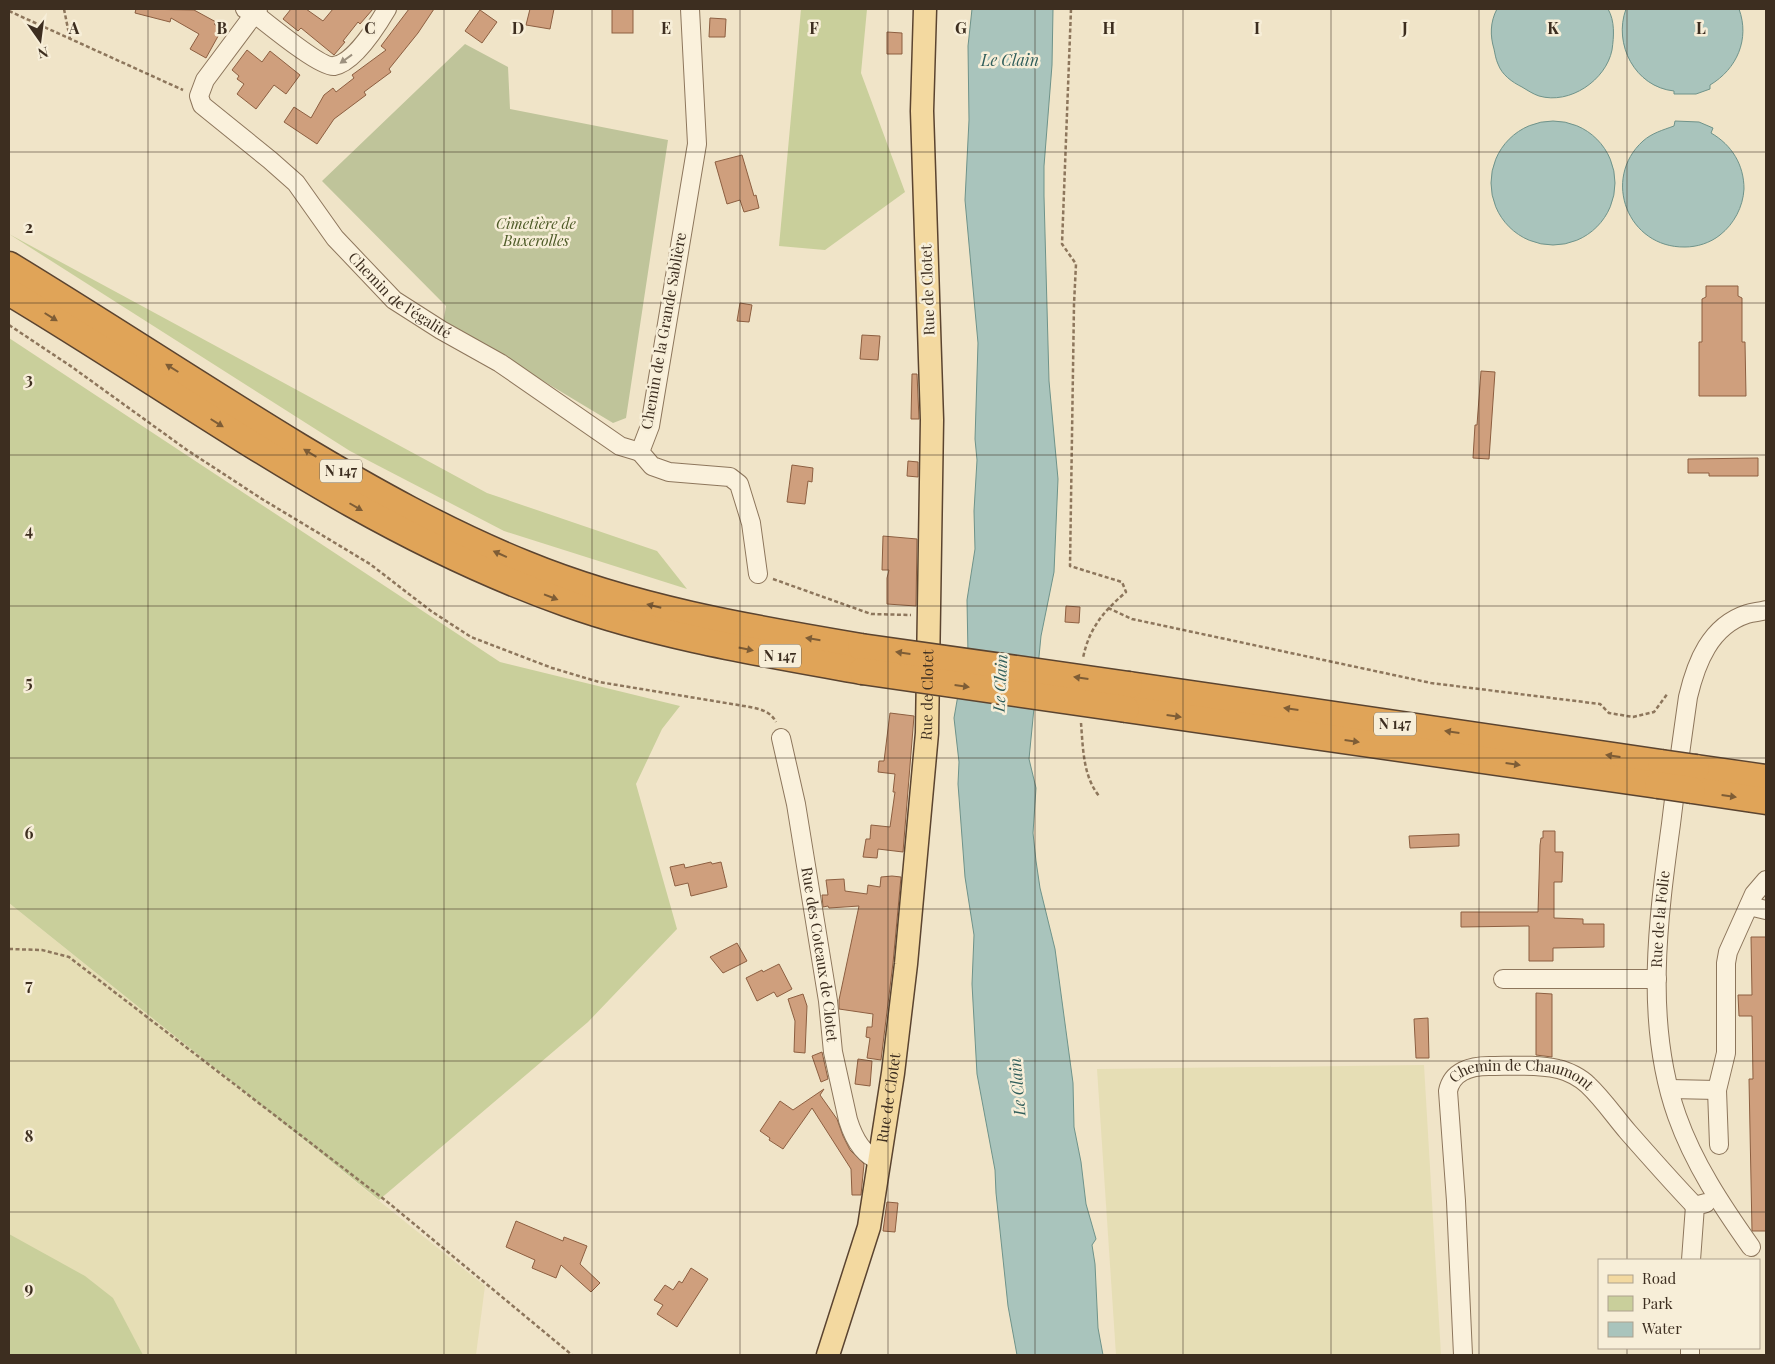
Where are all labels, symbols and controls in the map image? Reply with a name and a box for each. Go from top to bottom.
north arrow [15,15,65,65]
text: A [68,17,80,38]
text: B [217,17,228,38]
text: C [364,17,376,38]
text: D [512,17,524,38]
text: E [661,17,671,38]
text: F [809,17,819,38]
text: G [955,17,967,38]
text: H [1103,17,1116,38]
text: I [1254,17,1260,38]
text: J [1401,17,1408,38]
text: K [1547,17,1559,38]
text: L [1696,17,1706,38]
text: N [36,43,50,64]
water label: Le Clain [980,49,1039,70]
one-way arrow [339,54,353,64]
park label: Cimetière de Buxerolles [496,213,577,250]
text: 2 [25,216,33,237]
street label: Chemin de la Grande Sablière [636,231,690,431]
street label: Rue de Clotet [915,244,939,336]
street label: Chemin de l'égalité [344,247,455,343]
one-way arrow [44,313,57,322]
one-way arrow [166,363,179,372]
text: 3 [25,368,33,389]
one-way arrow [211,418,224,428]
one-way arrow [304,449,317,458]
road number: N 147 [320,460,362,482]
one-way arrow [349,503,364,511]
text: 4 [25,519,33,540]
one-way arrow [493,549,507,557]
one-way arrow [544,594,558,602]
one-way arrow [646,602,661,610]
one-way arrow [804,634,820,642]
road number: N 147 [759,644,801,668]
one-way arrow [738,645,754,653]
one-way arrow [894,648,910,656]
street label: Rue de Clotet [915,649,937,741]
water label: Le Clain [987,654,1012,713]
text: 5 [25,671,33,692]
one-way arrow [1072,674,1088,682]
one-way arrow [954,682,970,690]
one-way arrow [1283,705,1299,713]
one-way arrow [1167,712,1183,720]
road number: N 147 [1374,712,1416,736]
one-way arrow [1444,728,1460,736]
one-way arrow [1345,737,1361,745]
one-way arrow [1605,751,1621,759]
one-way arrow [1506,761,1522,769]
one-way arrow [1722,792,1738,800]
text: 6 [25,822,34,843]
street label: Rue des Coteaux de Clotet [797,865,843,1043]
street label: Rue de la Folie [1646,869,1674,968]
text: 7 [25,974,33,995]
street label: Rue de Clotet [871,1051,904,1144]
text: Chemin de Chaumont [1444,1055,1599,1095]
water label: Le Clain [1004,1057,1030,1118]
street label: Chemin de Chaumont [1447,1077,1597,1103]
text: 8 [25,1125,34,1146]
legend [1598,1259,1760,1349]
text: Road [1642,1268,1676,1288]
text: 9 [25,1277,34,1298]
text: Park [1642,1293,1674,1313]
text: Water [1641,1318,1682,1338]

